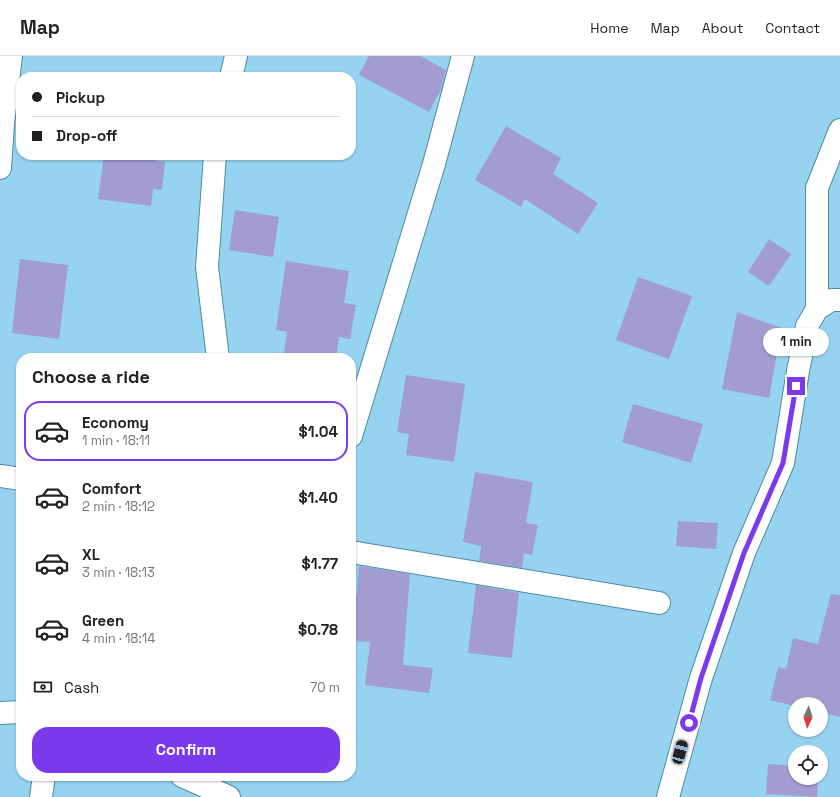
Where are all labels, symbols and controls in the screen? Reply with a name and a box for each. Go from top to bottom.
text: Map [20,15,60,40]
text: Home [590,19,628,37]
text: Map [650,19,680,37]
text: About [702,19,743,37]
text: Contact [765,19,820,37]
text: Pickup [56,88,105,107]
text: Drop-off [56,126,117,145]
callout: 1 min [763,328,829,356]
text: 1 min [780,333,812,350]
text: Choose a ride [32,365,150,388]
route end [787,377,805,395]
icon: car [34,413,70,449]
text: Economy [82,413,149,432]
text: $1.04 [299,422,338,441]
text: 1 min · 18:11 [82,432,150,449]
icon: car [34,479,70,515]
text: Comfort [82,479,142,498]
text: $1.40 [298,488,338,507]
text: 2 min · 18:12 [82,498,155,515]
icon: car [34,545,70,581]
text: XL [82,545,100,564]
text: $1.77 [302,554,338,573]
text: 3 min · 18:13 [82,564,155,581]
icon: car [34,611,70,647]
text: Green [82,611,124,630]
text: $0.78 [298,620,338,639]
text: 4 min · 18:14 [82,630,155,647]
icon: cash [32,676,54,698]
text: Cash [64,678,99,697]
text: 70 m [310,679,340,696]
north arrow [788,697,828,737]
map controls [788,697,828,785]
route start [680,714,698,732]
button: Confirm [32,727,340,773]
car [671,739,689,765]
button: locate [788,745,828,785]

